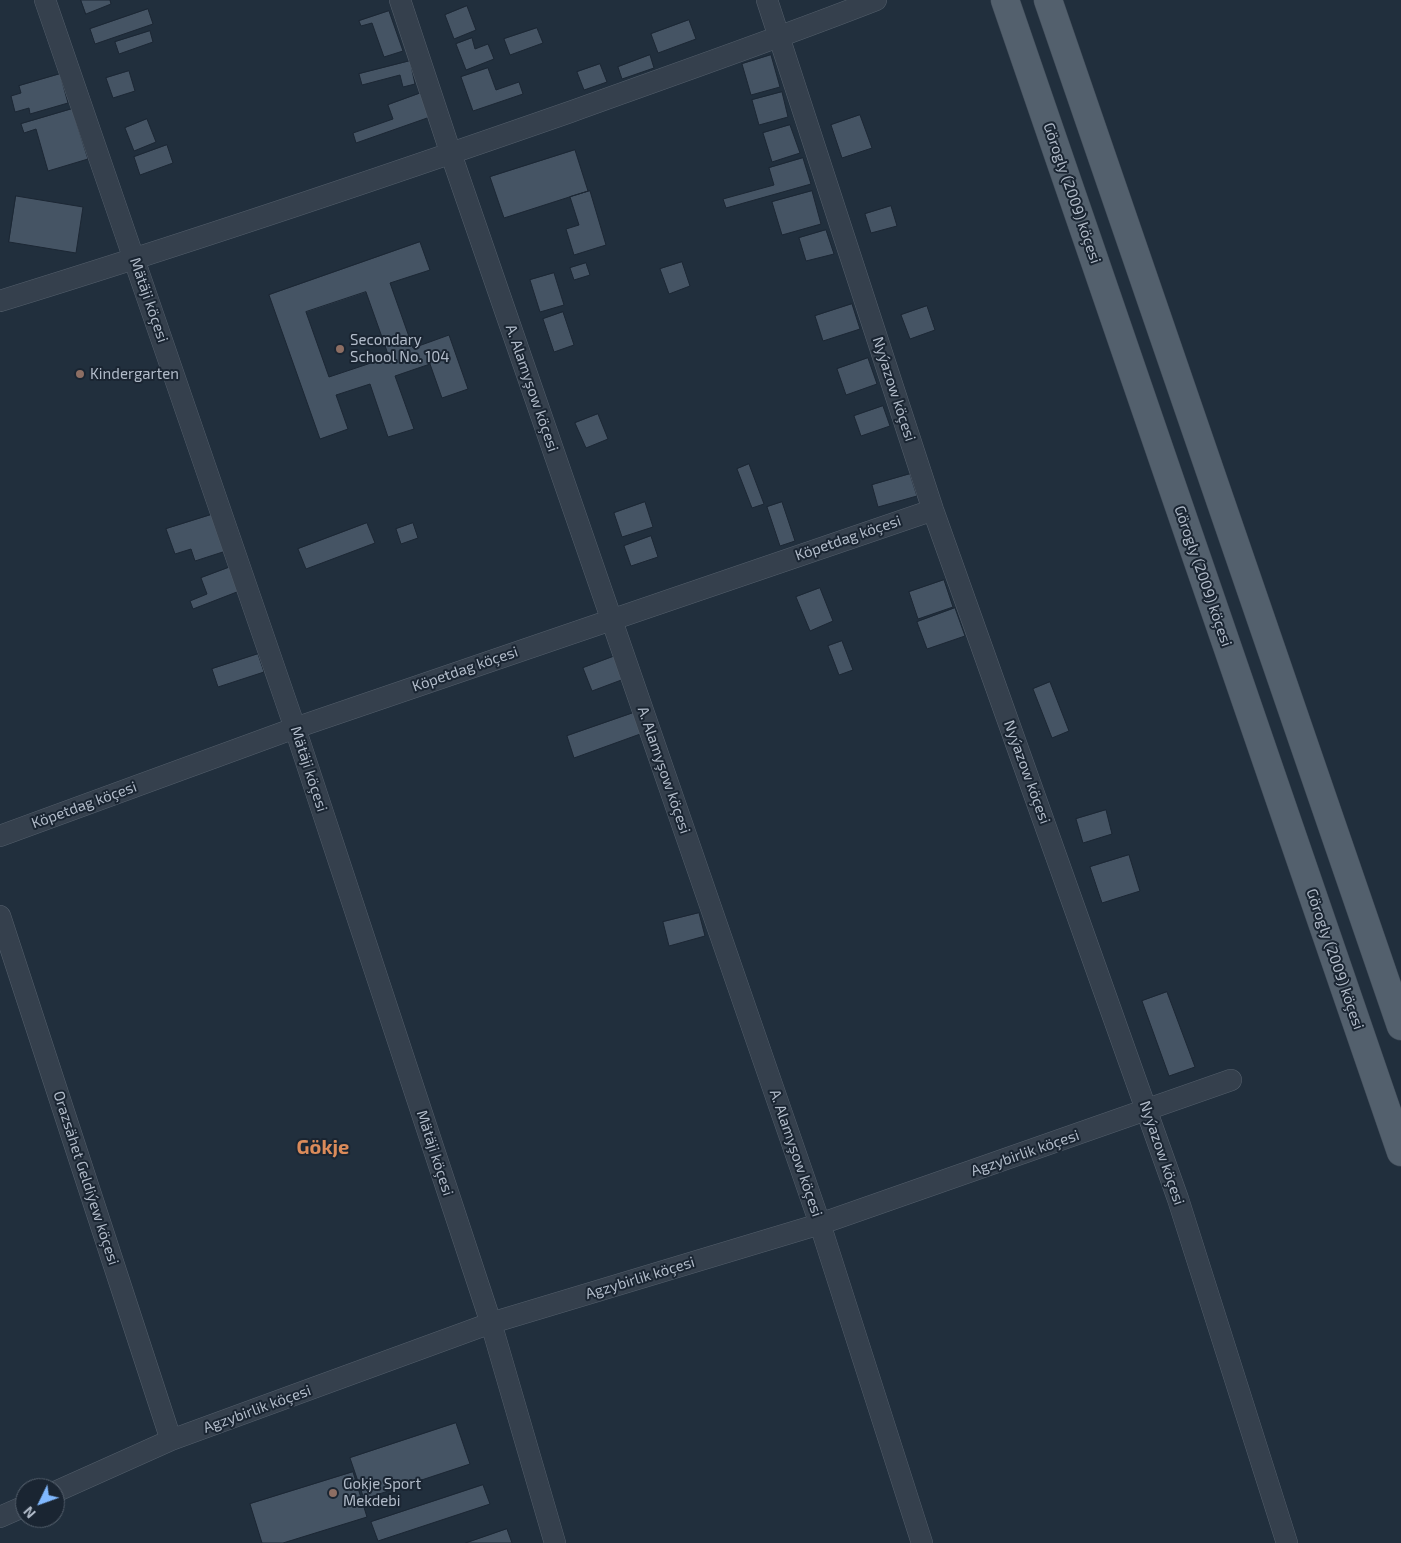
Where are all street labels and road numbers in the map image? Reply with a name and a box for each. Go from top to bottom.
street label: Görogly (2009) köçesi [1039,120,1105,266]
street label: Mätäji köçesi [126,255,172,345]
street label: A. Alamyşow köçesi [502,322,562,454]
street label: Nyýazow köçesi [869,334,919,444]
street label: Görogly (2009) köçesi [1170,503,1236,649]
street label: Köpetdag köçesi [793,511,903,565]
street label: Köpetdag köçesi [410,642,520,696]
street label: A. Alamyşow köçesi [634,704,694,836]
street label: Nyýazow köçesi [1000,718,1054,826]
street label: Mätäji köçesi [287,724,331,814]
street label: Köpetdag köçesi [29,778,139,832]
street label: Görogly (2009) köçesi [1302,886,1368,1032]
street label: A. Alamyşow köçesi [766,1087,826,1219]
street label: Orazsähet Geldiýew köçesi [49,1089,123,1267]
street label: Nyýazow köçesi [1136,1099,1188,1207]
street label: Mätäji köçesi [413,1108,457,1198]
street label: Agzybirlik köçesi [969,1126,1081,1180]
street label: Agzybirlik köçesi [583,1253,697,1303]
street label: Agzybirlik köçesi [201,1381,313,1437]

